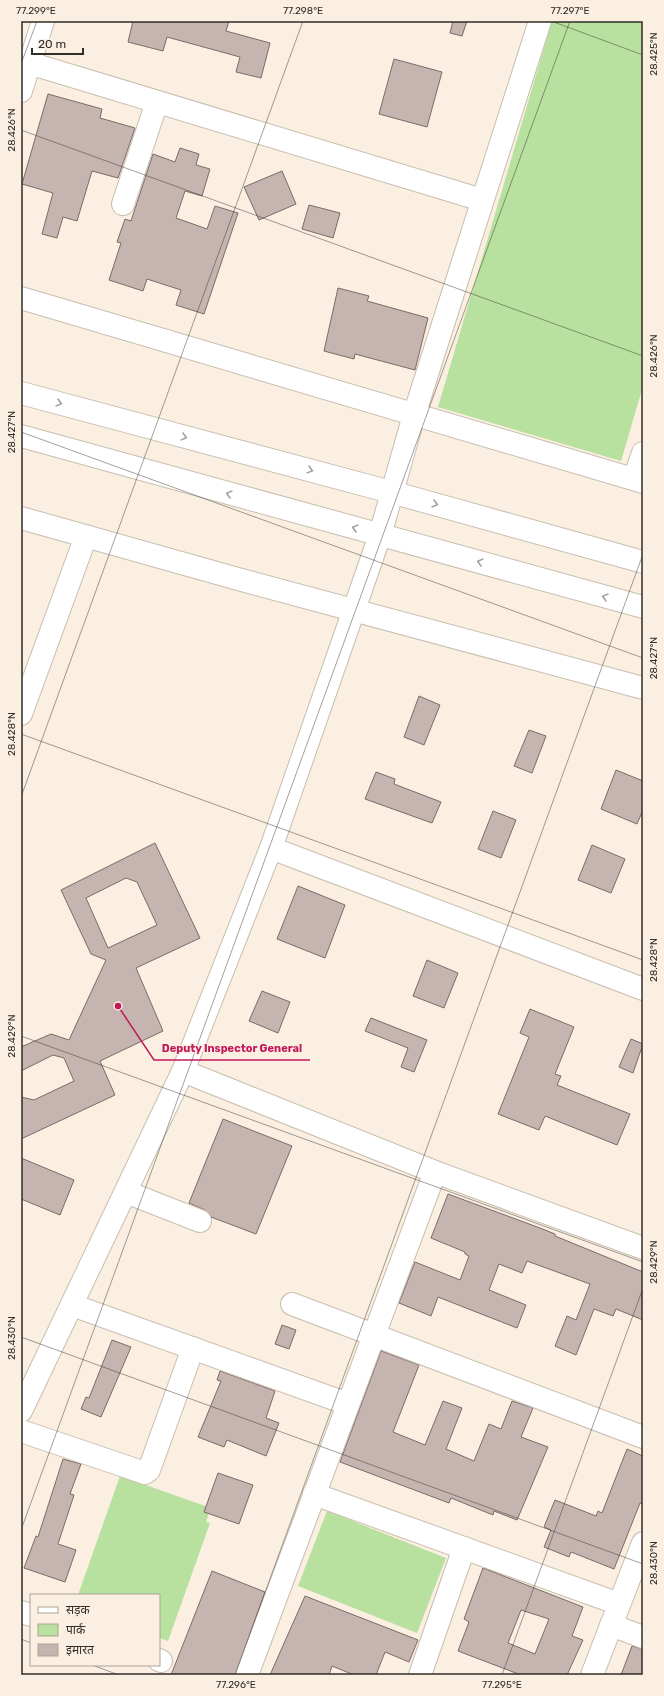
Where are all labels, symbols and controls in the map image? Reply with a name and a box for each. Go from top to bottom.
text: 77.299°E [16,5,56,17]
text: 77.298°E [283,5,323,17]
text: 77.297°E [551,5,590,17]
scale bar [32,30,83,56]
text: 28.425°N [648,32,660,76]
text: 20 m [38,37,66,51]
text: 28.426°N [6,108,18,152]
text: 28.426°N [648,334,660,378]
one-way arrow [55,398,62,407]
text: 28.427°N [6,411,18,453]
one-way arrow [181,432,188,440]
one-way arrow [306,465,313,474]
one-way arrow [226,490,233,499]
one-way arrow [432,499,439,508]
one-way arrow [352,524,359,533]
one-way arrow [477,558,484,567]
one-way arrow [602,593,609,602]
text: 28.427°N [648,637,660,679]
text: 28.428°N [6,712,18,756]
text: 28.428°N [648,938,660,982]
text: 28.429°N [6,1014,18,1058]
callout: Deputy Inspector General [154,1037,310,1060]
text: Deputy Inspector General [162,1042,302,1055]
text: 28.429°N [648,1240,660,1284]
text: 28.430°N [6,1316,18,1360]
text: 28.430°N [648,1541,660,1585]
legend [30,1594,160,1666]
text: सड़क [66,1603,91,1617]
text: पार्क [66,1623,86,1637]
text: इमारत [66,1643,95,1657]
text: 77.296°E [216,1679,256,1691]
text: 77.295°E [482,1679,522,1691]

